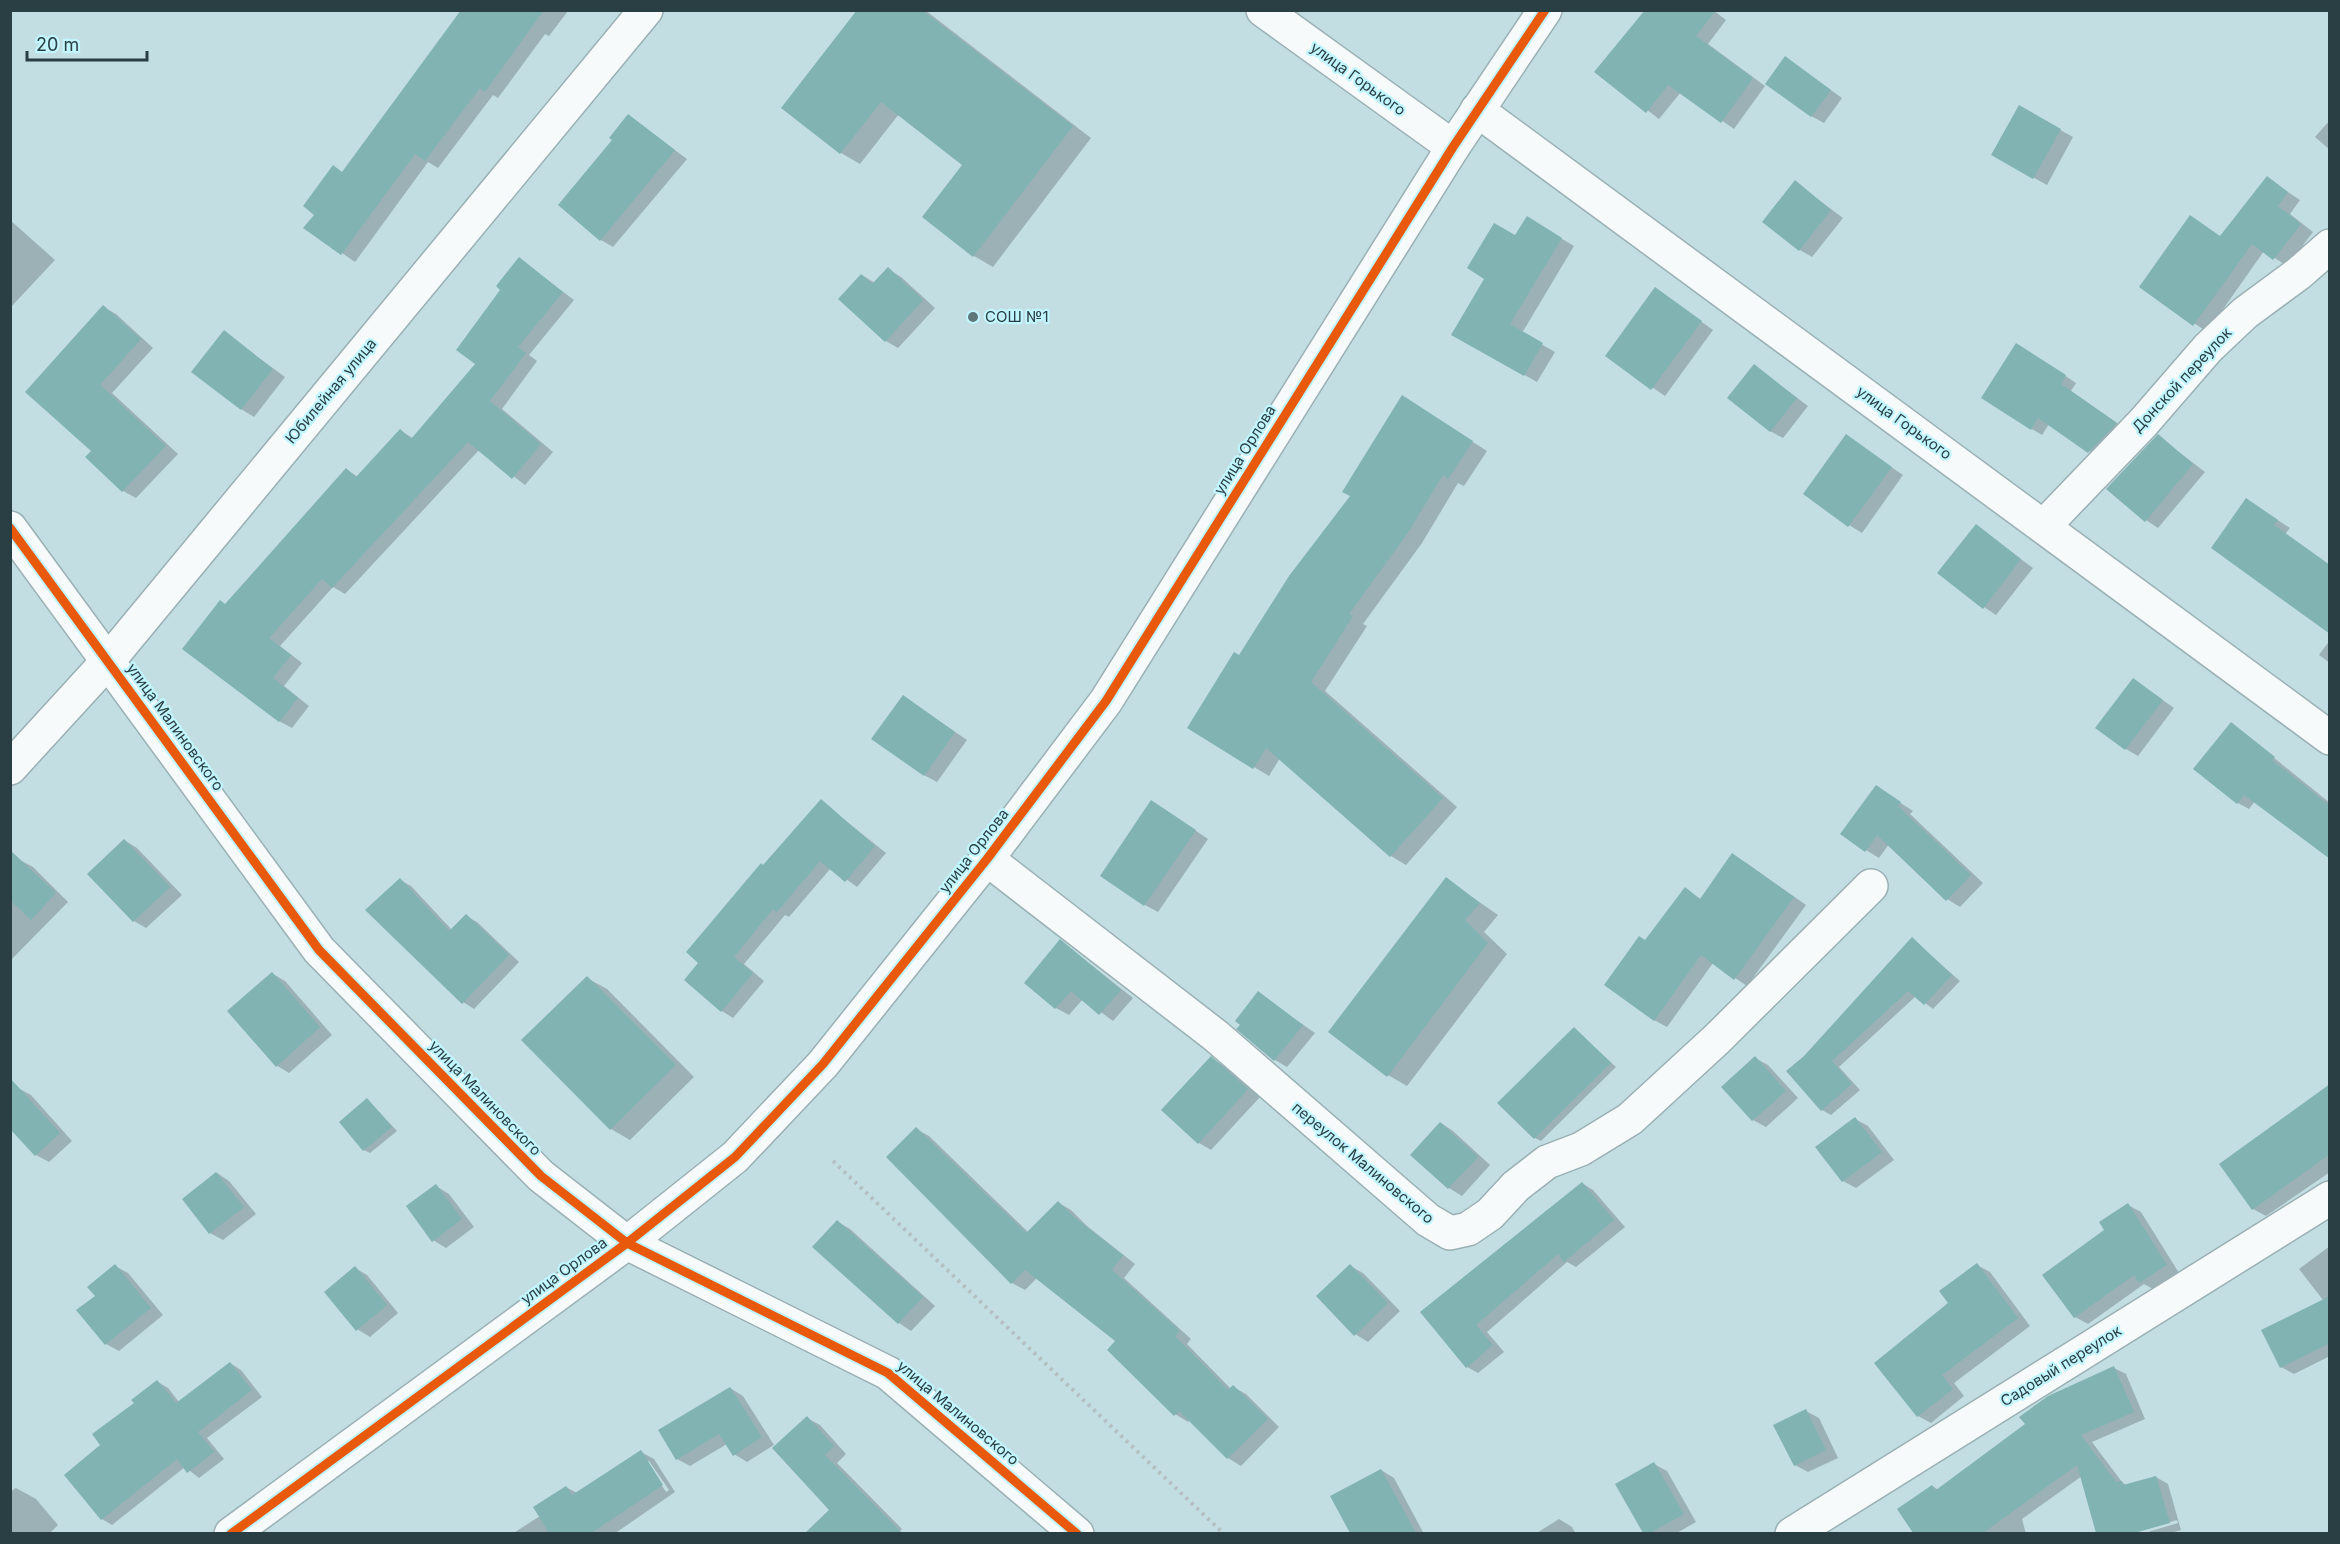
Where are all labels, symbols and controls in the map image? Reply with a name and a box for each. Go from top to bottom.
scale bar [27,24,147,62]
text: 20 m [36,34,79,55]
street label: улица Горького [1307,38,1410,119]
place label: СОШ №1 [985,307,1049,326]
marker: СОШ №1 [966,310,980,324]
street label: Донской переулок [2128,323,2235,436]
street label: Юбилейная улица [281,334,380,447]
street label: улица Горького [1853,382,1956,463]
street label: улица Орлова [1209,401,1280,498]
street label: улица Малиновского [123,659,228,794]
street label: улица Орлова [935,805,1013,897]
street label: улица Малиновского [425,1036,545,1159]
street label: переулок Малиновского [1289,1098,1438,1228]
street label: улица Орлова [517,1233,611,1308]
street label: Садовый переулок [1997,1321,2125,1410]
street label: улица Малиновского [893,1356,1023,1469]

